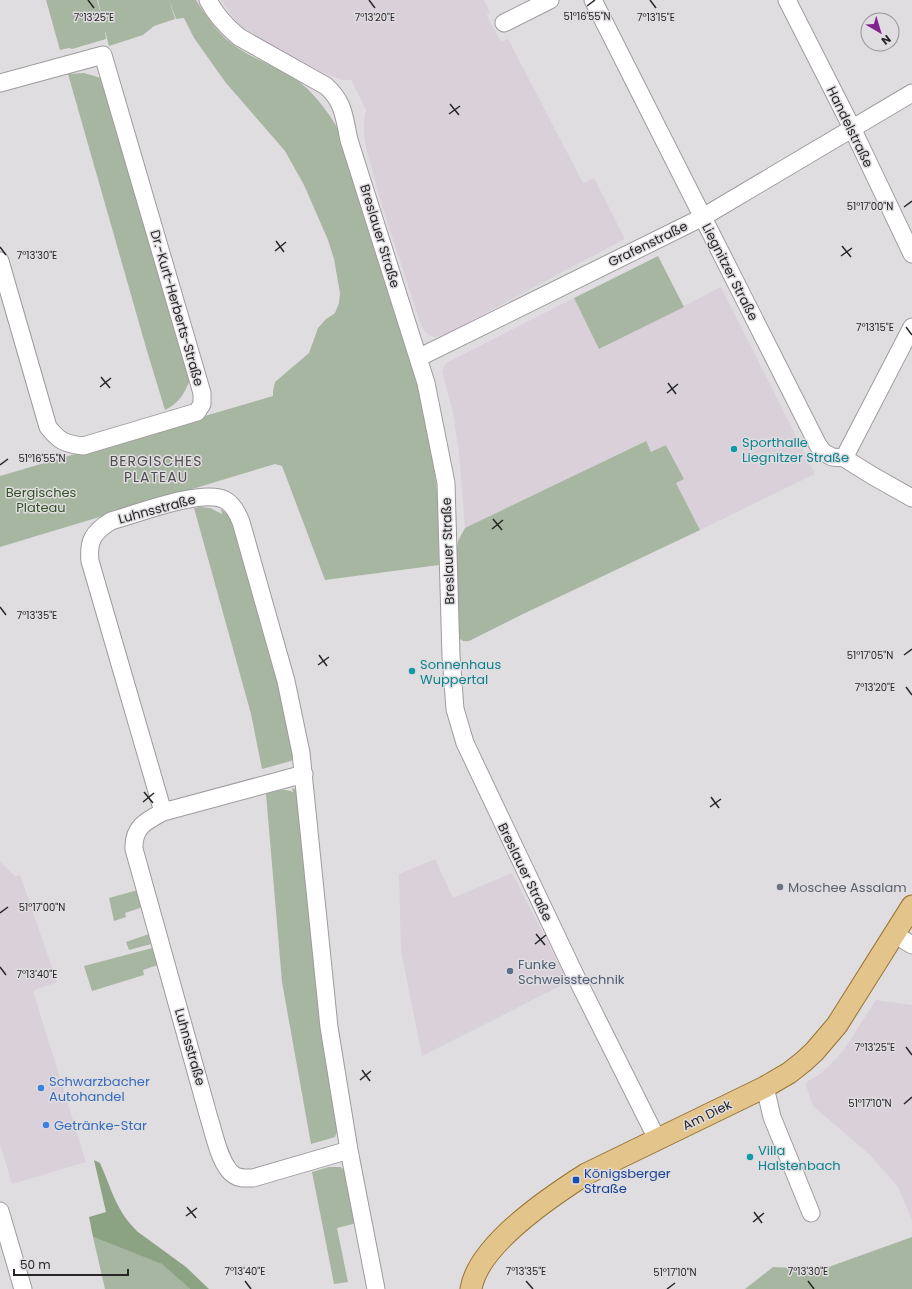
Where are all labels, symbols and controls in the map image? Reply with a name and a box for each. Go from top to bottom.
text: 51°16'55"N [563,9,611,24]
text: 7°13'25"E [74,10,114,25]
text: 7°13'20"E [355,10,395,25]
text: 7°13'15"E [637,10,675,25]
north arrow [860,12,900,52]
text: N [878,31,894,49]
street label: Handelstraße [822,83,878,171]
street label: Breslauer Straße [355,182,405,290]
text: 51°17'00"N [847,199,893,214]
street label: Grafenstraße [605,217,691,271]
street label: Liegnitzer Straße [697,220,763,324]
street label: Dr.-Kurt-Herberts-Straße [146,228,208,388]
text: 7°13'30"E [17,248,57,263]
text: 7°13'15"E [856,320,894,335]
place label: Sporthalle Liegnitzer Straße [742,433,849,467]
marker: Sporthalle Liegnitzer Straße [729,444,739,454]
text: 51°16'55"N [18,451,66,466]
district label: BERGISCHES PLATEAU [110,451,202,487]
park label: Bergisches Plateau [6,483,77,517]
street label: Luhnsstraße [116,490,198,528]
street label: Breslauer Straße [437,497,459,605]
text: 7°13'35"E [17,608,57,623]
text: 51°17'05"N [847,648,893,663]
place label: Sonnenhaus Wuppertal [420,655,501,689]
marker: Sonnenhaus Wuppertal [407,666,417,676]
text: 7°13'20"E [855,680,895,695]
street label: Breslauer Straße [493,820,557,924]
place label: Moschee Assalam [788,878,907,897]
marker: Moschee Assalam [775,882,785,892]
text: 51°17'00"N [19,900,65,915]
place label: Funke Schweisstechnik [518,955,625,989]
marker: Funke Schweisstechnik [505,966,515,976]
text: 7°13'40"E [17,967,57,982]
street label: Luhnsstraße [170,1006,210,1088]
text: 7°13'25"E [855,1040,895,1055]
place label: Schwarzbacher Autohandel [49,1072,150,1106]
marker: Schwarzbacher Autohandel [36,1083,46,1093]
street label: Am Diek [679,1095,735,1135]
text: 51°17'10"N [848,1096,892,1111]
place label: Getränke-Star [54,1116,147,1135]
marker: Getränke-Star [41,1120,51,1130]
place label: Villa Halstenbach [758,1141,841,1175]
marker: Villa Halstenbach [745,1152,755,1162]
place label: Königsberger Straße [584,1164,671,1198]
marker: Königsberger Straße [571,1175,581,1185]
scale bar [14,1251,128,1277]
text: 50 m [20,1256,51,1273]
text: 7°13'40"E [225,1264,265,1279]
text: 7°13'35"E [506,1264,546,1279]
text: 7°13'30"E [788,1264,828,1279]
text: 51°17'10"N [653,1265,697,1280]

